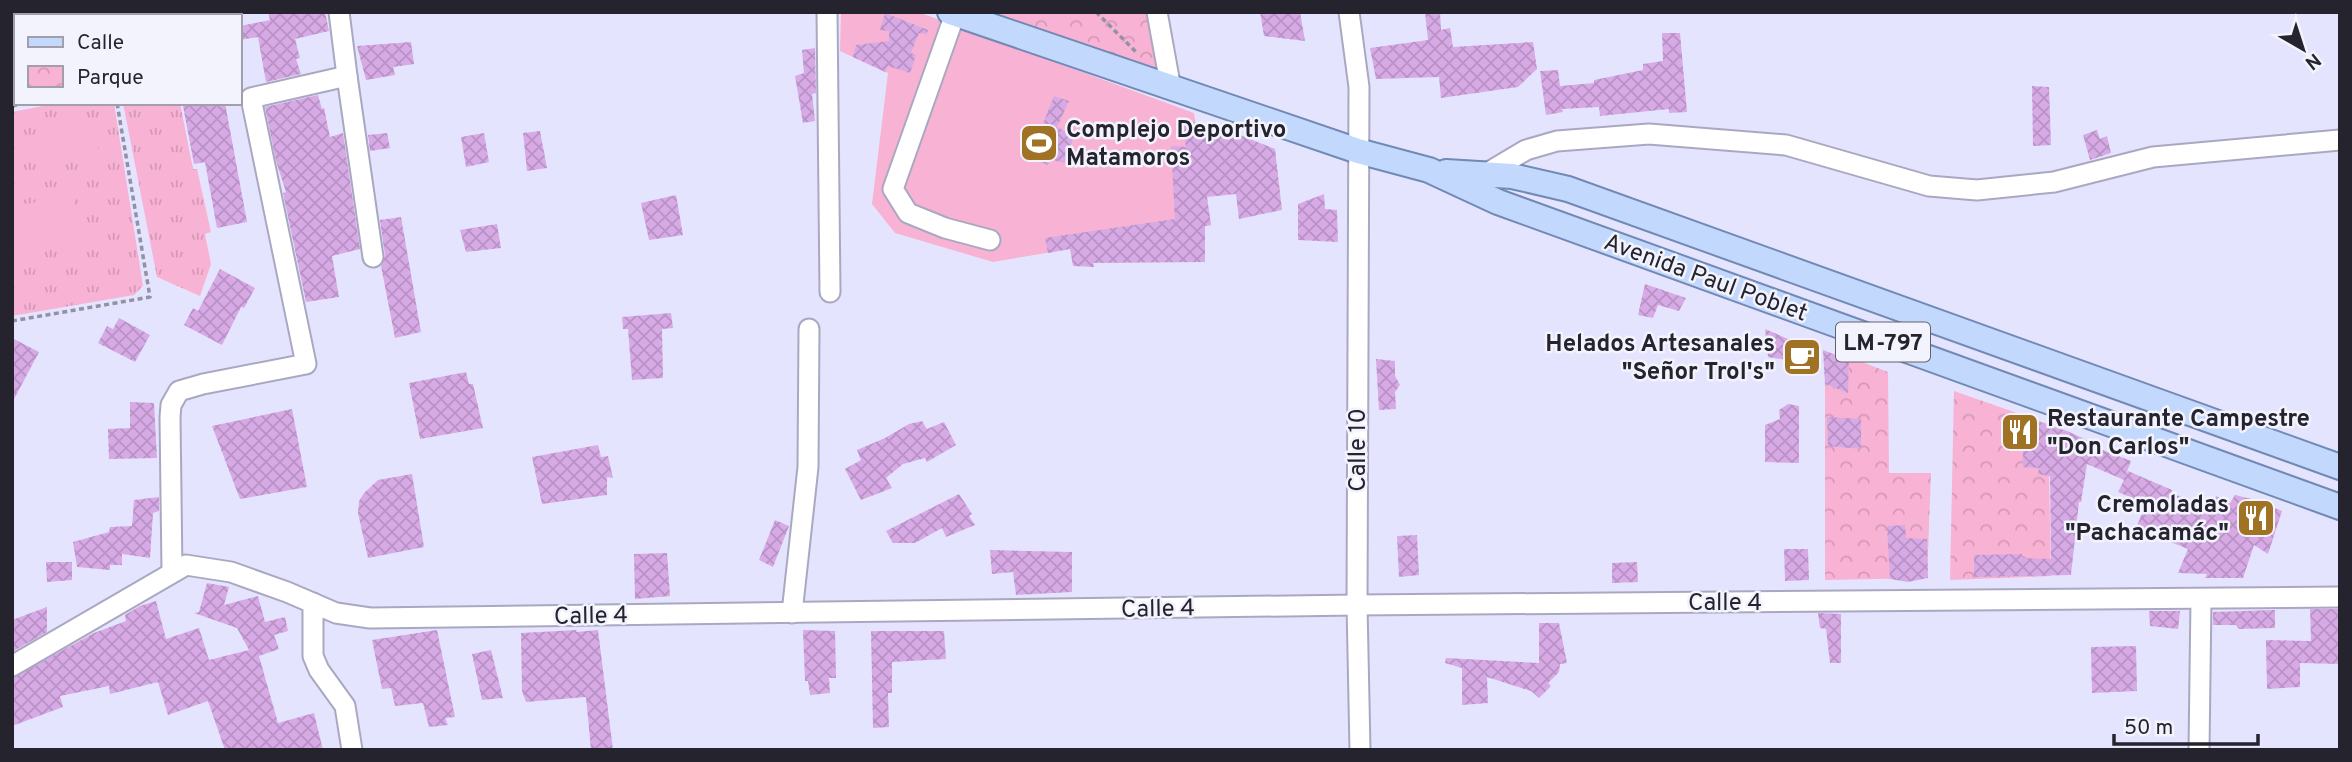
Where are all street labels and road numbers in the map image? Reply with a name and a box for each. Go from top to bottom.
street label: Avenida Paul Poblet [1599,228,1811,330]
road number: LM-797 [1836,322,1930,362]
street label: Calle 10 [1344,408,1374,492]
street label: Calle 4 [1688,589,1762,619]
street label: Calle 4 [1121,594,1195,626]
street label: Calle 4 [554,601,628,633]

